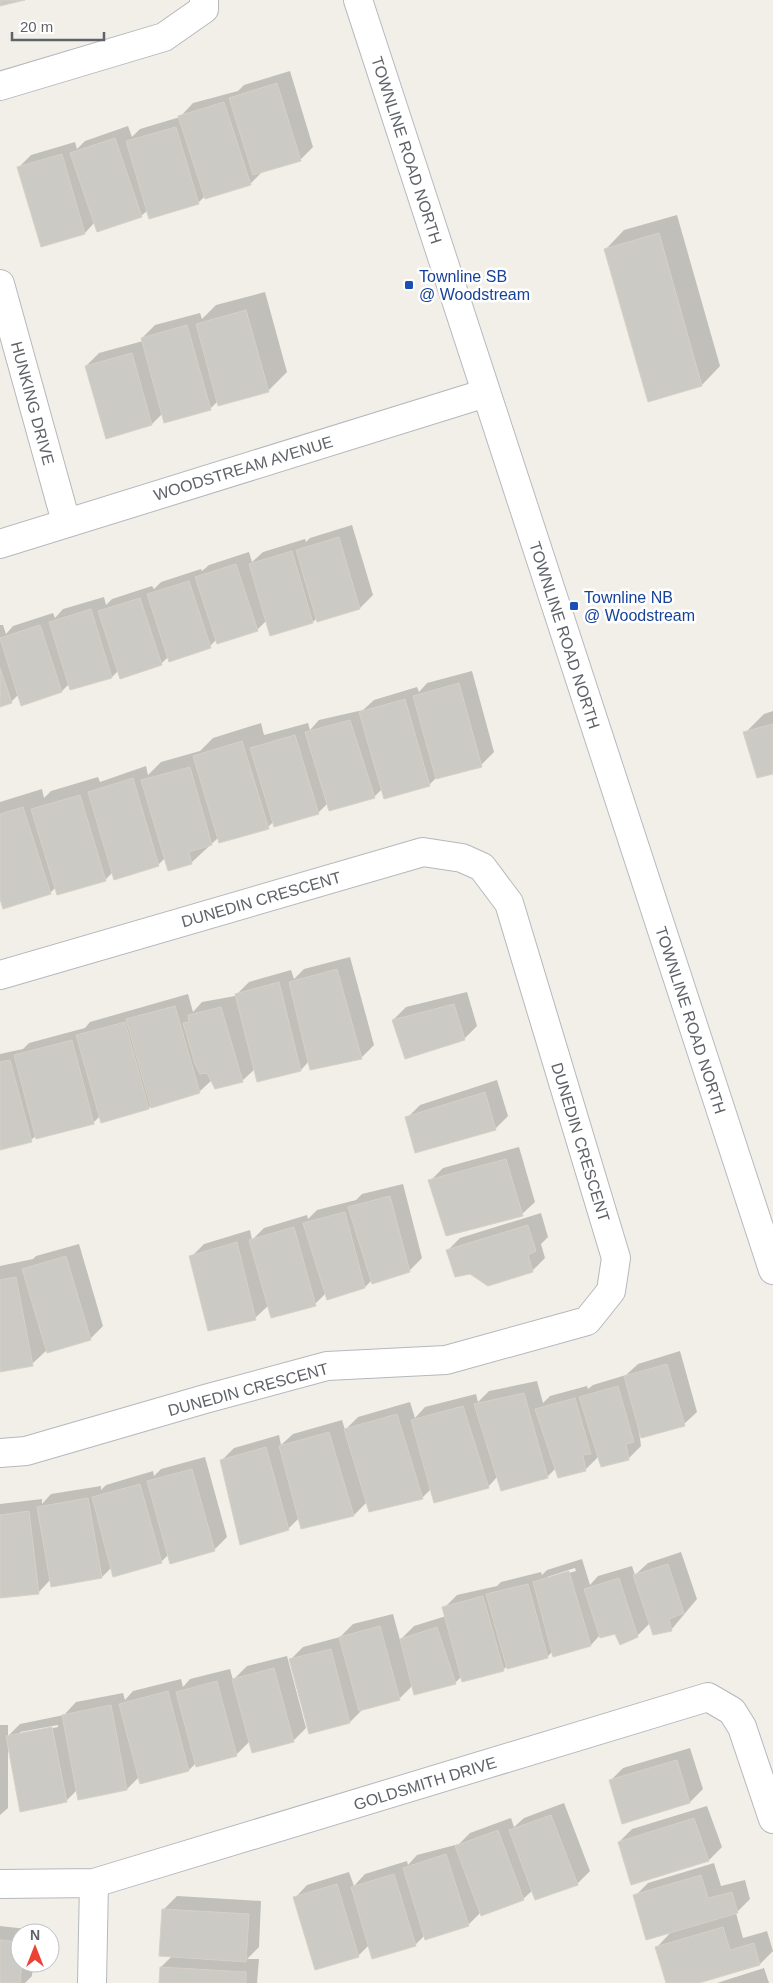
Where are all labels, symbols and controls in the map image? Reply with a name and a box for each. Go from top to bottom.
scale bar [12,10,105,42]
text: 20 m [20,18,53,35]
street label: TOWNLINE ROAD NORTH [368,54,445,246]
place label: Townline SB @ Woodstream [419,268,530,303]
marker: Townline SB @ Woodstream [403,279,415,291]
street label: HUNKING DRIVE [8,340,57,467]
street label: WOODSTREAM AVENUE [152,433,335,504]
street label: TOWNLINE ROAD NORTH [526,539,603,731]
place label: Townline NB @ Woodstream [584,589,695,624]
marker: Townline NB @ Woodstream [568,600,580,612]
street label: DUNEDIN CRESCENT [179,868,343,930]
street label: TOWNLINE ROAD NORTH [652,924,729,1116]
street label: DUNEDIN CRESCENT [548,1061,613,1224]
street label: DUNEDIN CRESCENT [166,1360,330,1419]
street label: GOLDSMITH DRIVE [352,1754,499,1813]
north arrow [10,1923,60,1973]
text: N [30,1927,40,1943]

